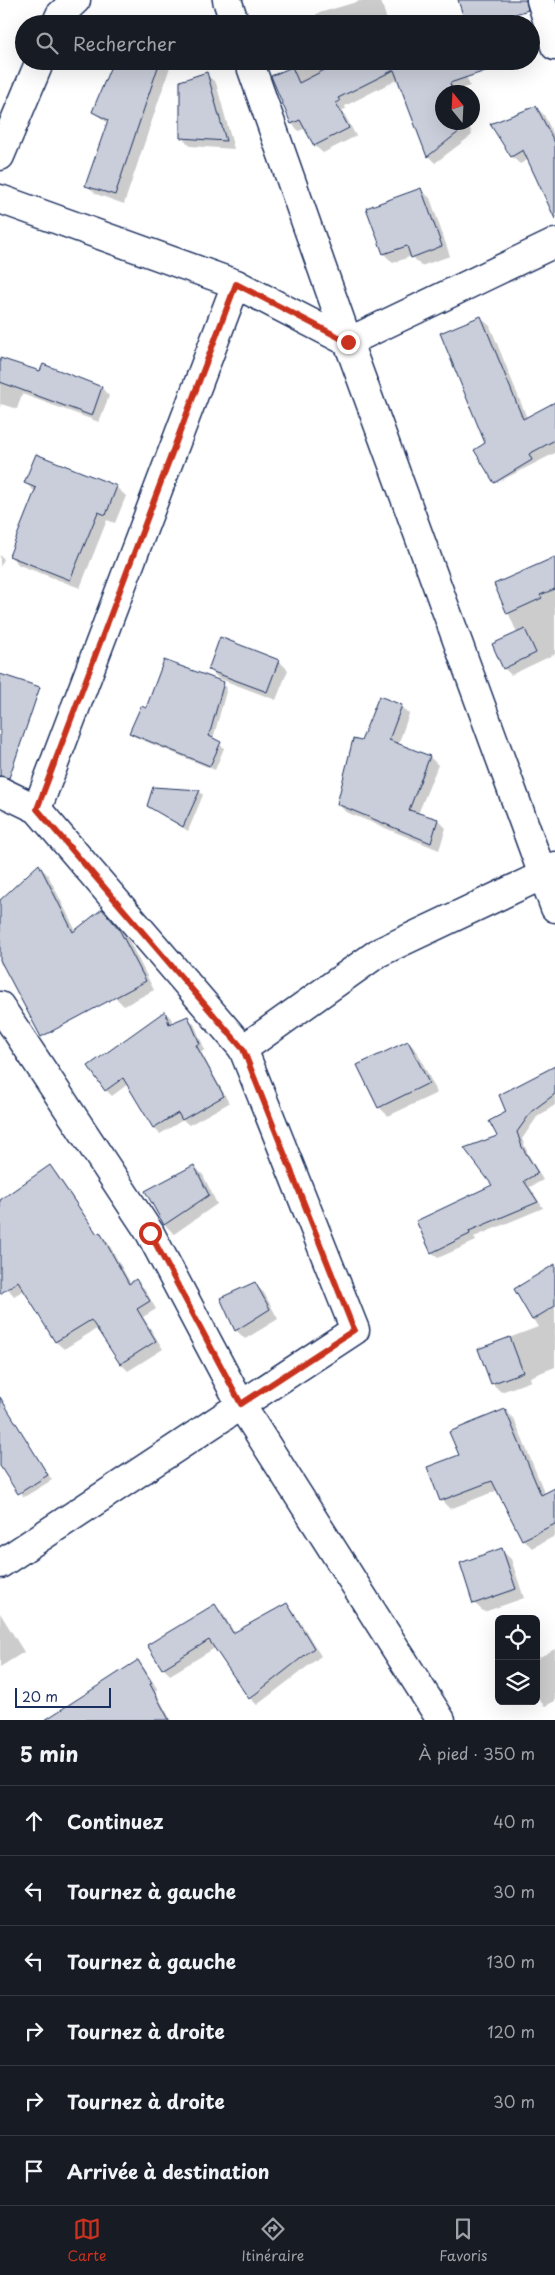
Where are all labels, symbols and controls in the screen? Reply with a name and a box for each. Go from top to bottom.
search box [15,15,540,70]
icon: search [33,29,61,57]
text: Rechercher [73,29,176,57]
north arrow [435,85,480,130]
route end [337,331,360,354]
route start [139,1222,162,1245]
map controls [495,1615,540,1705]
button: locate [495,1615,540,1660]
button: layers [495,1660,540,1705]
scale bar [15,1685,111,1708]
text: 20 m [22,1686,58,1707]
text: 5 min [20,1737,78,1769]
text: À pied · 350 m [419,1741,535,1765]
icon: ahead [20,1807,48,1835]
text: Continuez [67,1807,164,1835]
text: 40 m [493,1809,535,1833]
icon: left [20,1877,48,1905]
text: Tournez à gauche [67,1877,236,1905]
text: 30 m [493,1879,535,1903]
icon: left [20,1947,48,1975]
text: Tournez à gauche [67,1947,236,1975]
text: 130 m [487,1949,535,1973]
icon: right [20,2017,48,2045]
text: Tournez à droite [67,2017,225,2045]
text: 120 m [488,2019,535,2043]
icon: right [20,2087,48,2115]
text: Tournez à droite [67,2087,225,2115]
text: 30 m [493,2089,535,2113]
icon: arrive [20,2157,48,2185]
text: Arrivée à destination [67,2157,270,2185]
tab: Carte [68,2215,106,2266]
tab: Itinéraire [241,2215,304,2266]
tab: Favoris [439,2215,487,2266]

